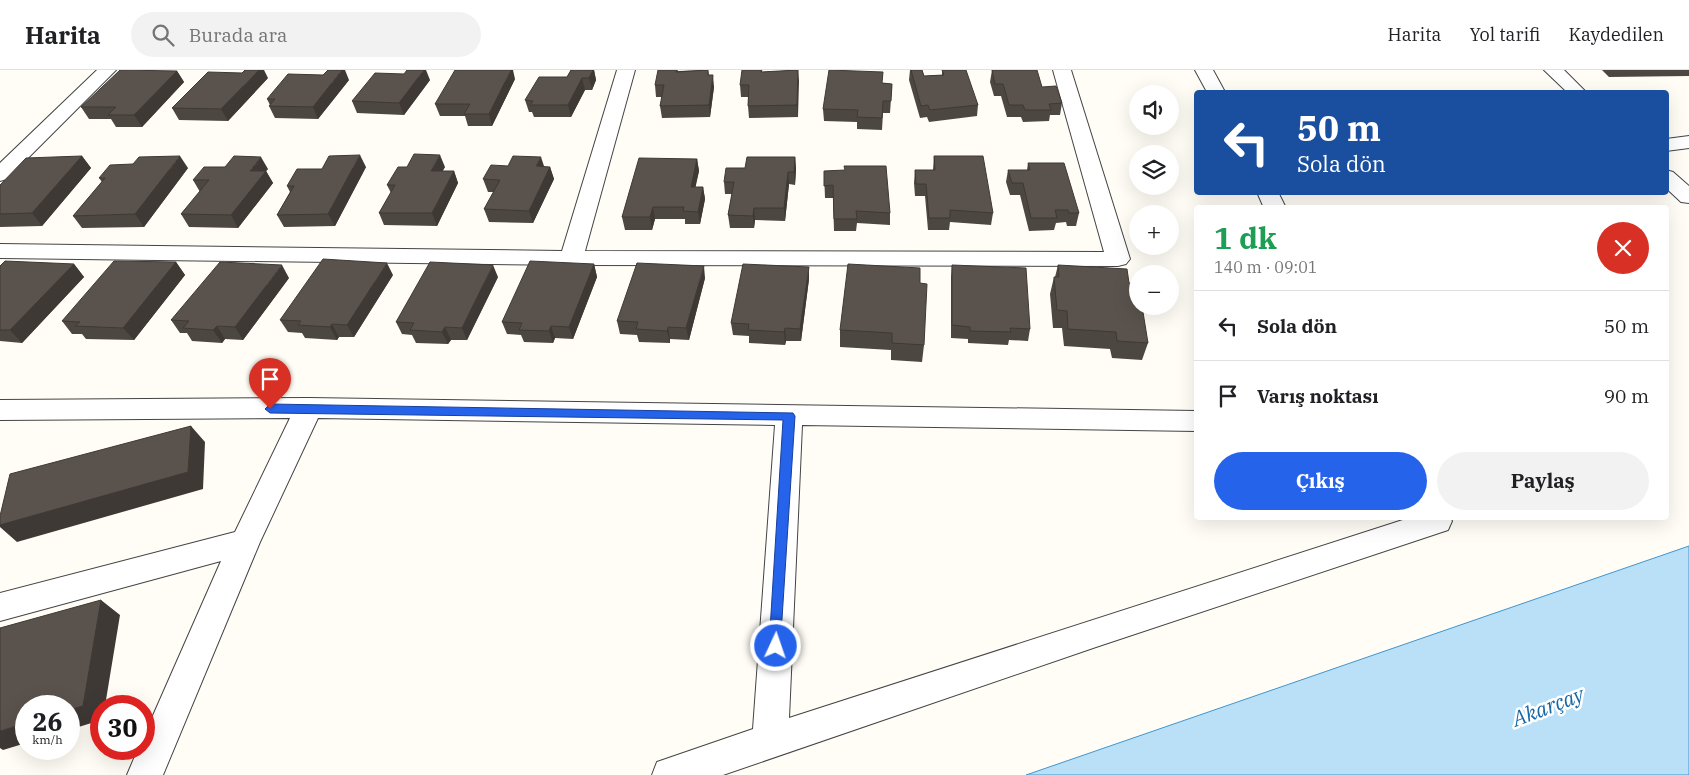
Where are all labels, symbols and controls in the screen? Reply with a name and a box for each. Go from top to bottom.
search box [131,12,481,57]
text: Harita [25,19,101,51]
icon: search [149,21,177,49]
text: Burada ara [189,23,287,47]
text: Harita [1388,23,1441,46]
text: Yol tarifi [1469,23,1540,46]
text: Kaydedilen [1568,23,1664,46]
map controls [1129,85,1179,315]
button: sound [1129,85,1179,135]
text: 50 m [1297,105,1381,151]
icon: left [1214,110,1279,175]
button: layers [1129,145,1179,195]
text: Sola dön [1297,149,1386,178]
button: + [1129,205,1179,255]
text: 1 dk [1214,218,1277,257]
button: close [1597,222,1649,274]
text: 140 m · 09:01 [1214,257,1317,277]
button: − [1129,265,1179,315]
icon: left [1214,312,1242,340]
text: Sola dön [1257,314,1337,338]
text: 50 m [1604,314,1649,338]
pin [249,358,291,409]
icon: arrive [256,365,284,393]
icon: arrive [1214,382,1242,410]
text: Varış noktası [1257,384,1379,408]
text: 90 m [1604,384,1649,408]
button: Çıkış [1214,452,1427,510]
button: Paylaş [1437,452,1649,510]
position arrow [749,619,801,671]
water label: Akarçay [1506,679,1590,733]
speed limit sign: 30 [90,695,155,760]
text: 26 [32,705,63,738]
text: km/h [32,732,63,747]

